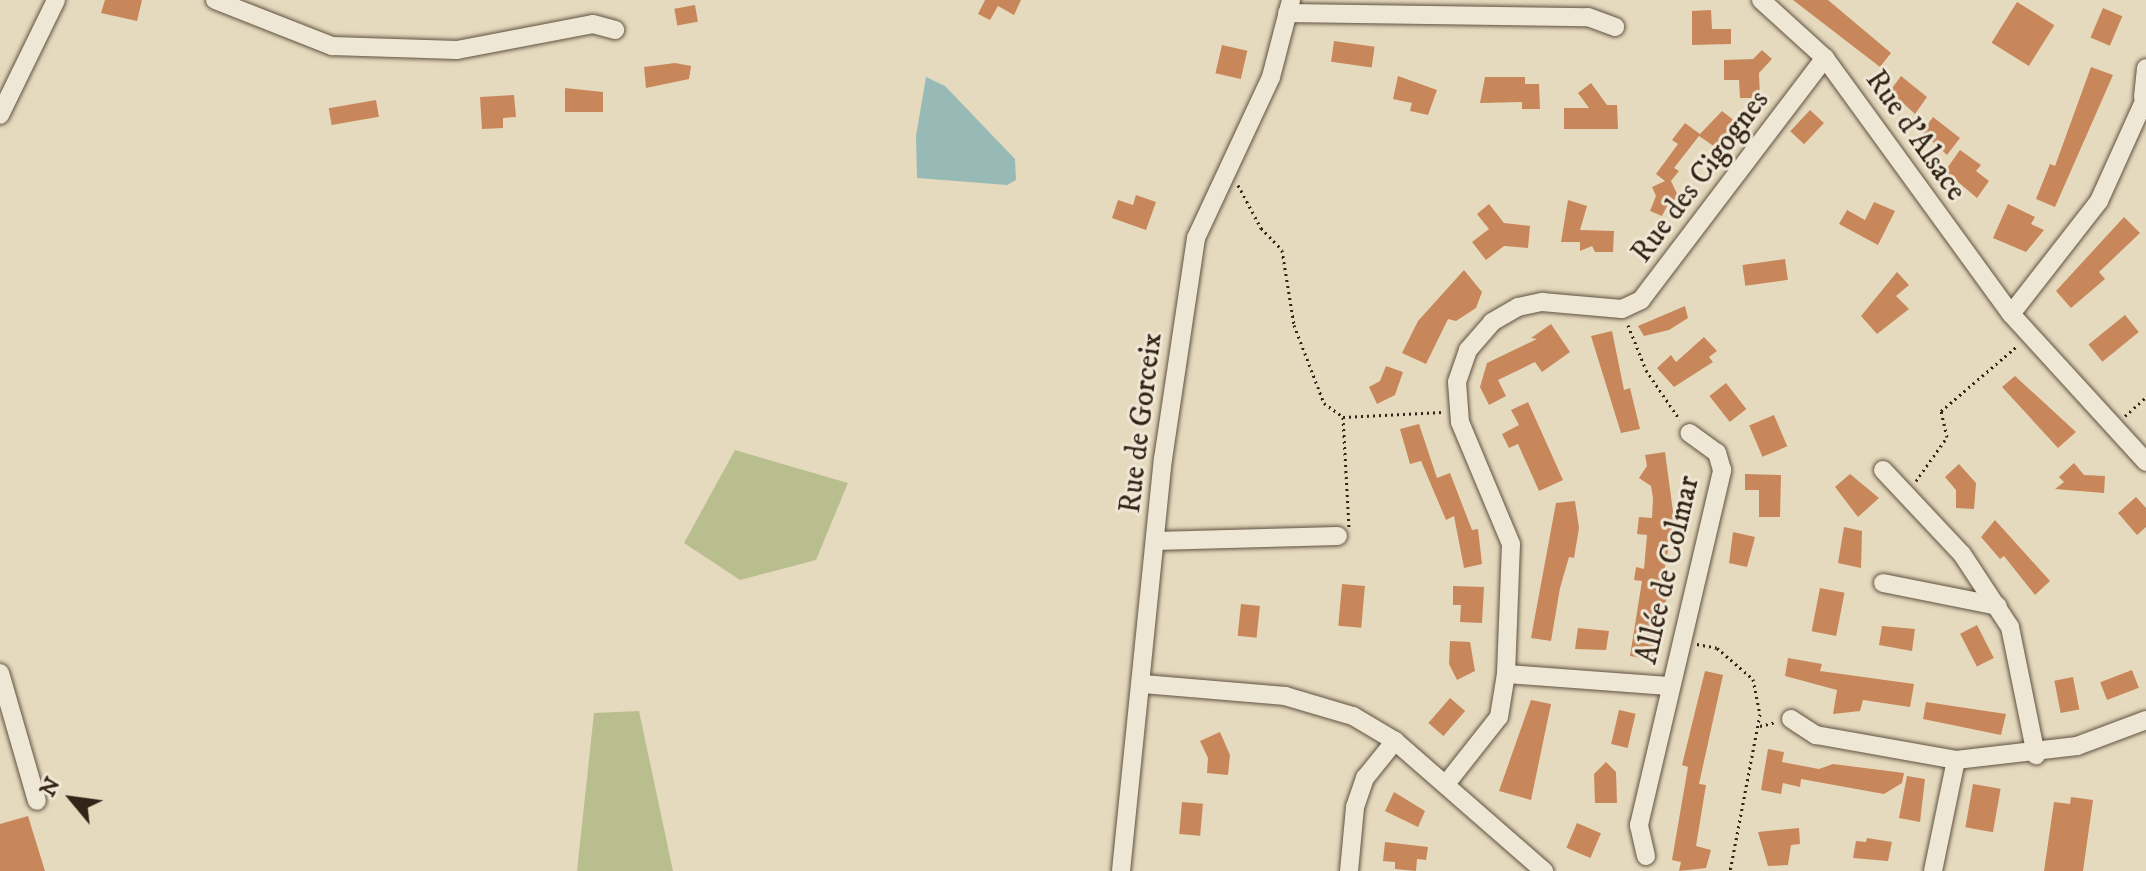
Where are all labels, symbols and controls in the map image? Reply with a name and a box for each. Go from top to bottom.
street label: Rue d'Alsace [1857,64,1973,208]
street label: Rue des Cigognes [1624,84,1778,270]
street label: Rue de Gorceix [1113,331,1171,515]
street label: Allée de Colmar [1630,472,1708,668]
north arrow [32,759,112,839]
text: N [34,773,67,802]

